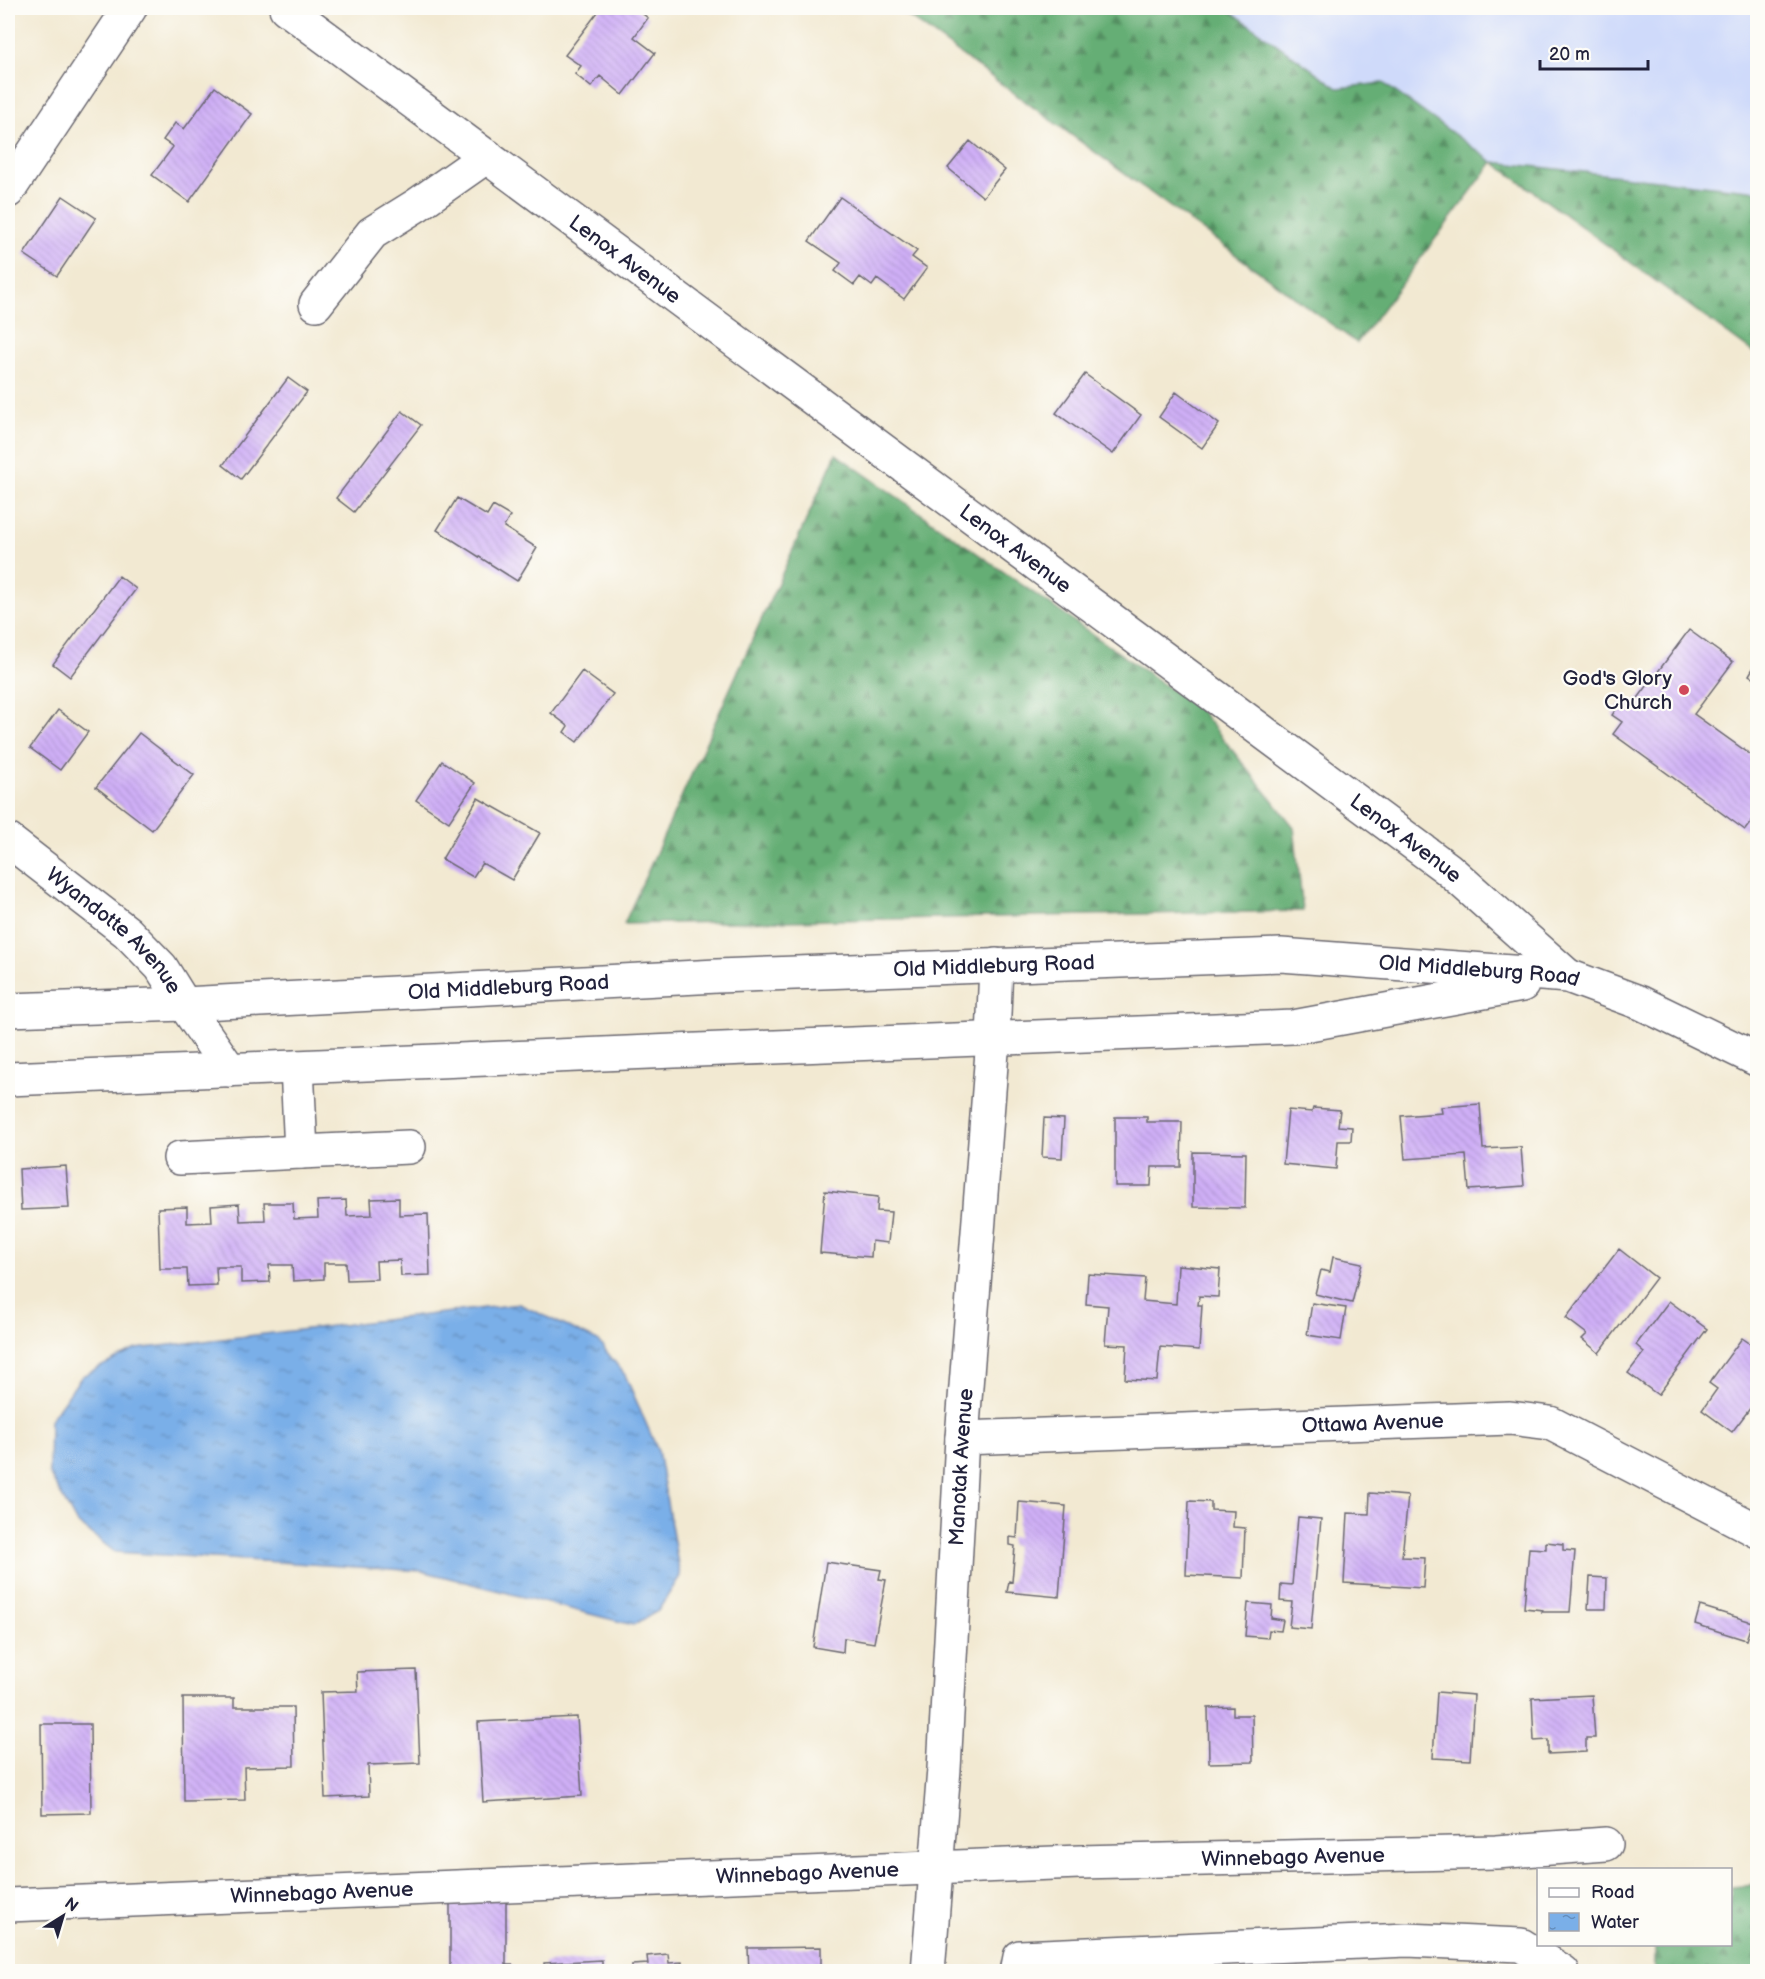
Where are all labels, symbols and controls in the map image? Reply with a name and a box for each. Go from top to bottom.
scale bar [1540,33,1648,71]
text: 20 m [1549,44,1590,65]
street label: Lenox Avenue [564,210,686,309]
street label: Lenox Avenue [954,499,1076,599]
place label: God's Glory Church [1563,666,1672,715]
marker: God's Glory Church [1677,683,1691,697]
street label: Lenox Avenue [1345,789,1467,888]
street label: Wyandotte Avenue [41,862,186,998]
street label: Old Middleburg Road [893,950,1095,982]
street label: Old Middleburg Road [1378,950,1583,992]
street label: Old Middleburg Road [407,970,610,1005]
street label: Manotak Avenue [944,1387,979,1547]
street label: Ottawa Avenue [1301,1408,1444,1439]
street label: Winnebago Avenue [1201,1843,1385,1872]
street label: Winnebago Avenue [715,1857,899,1890]
legend [1537,1868,1732,1946]
street label: Winnebago Avenue [230,1877,414,1909]
text: Road [1591,1882,1635,1903]
north arrow [33,1886,93,1946]
text: N [61,1894,82,1916]
text: Water [1591,1912,1639,1933]

